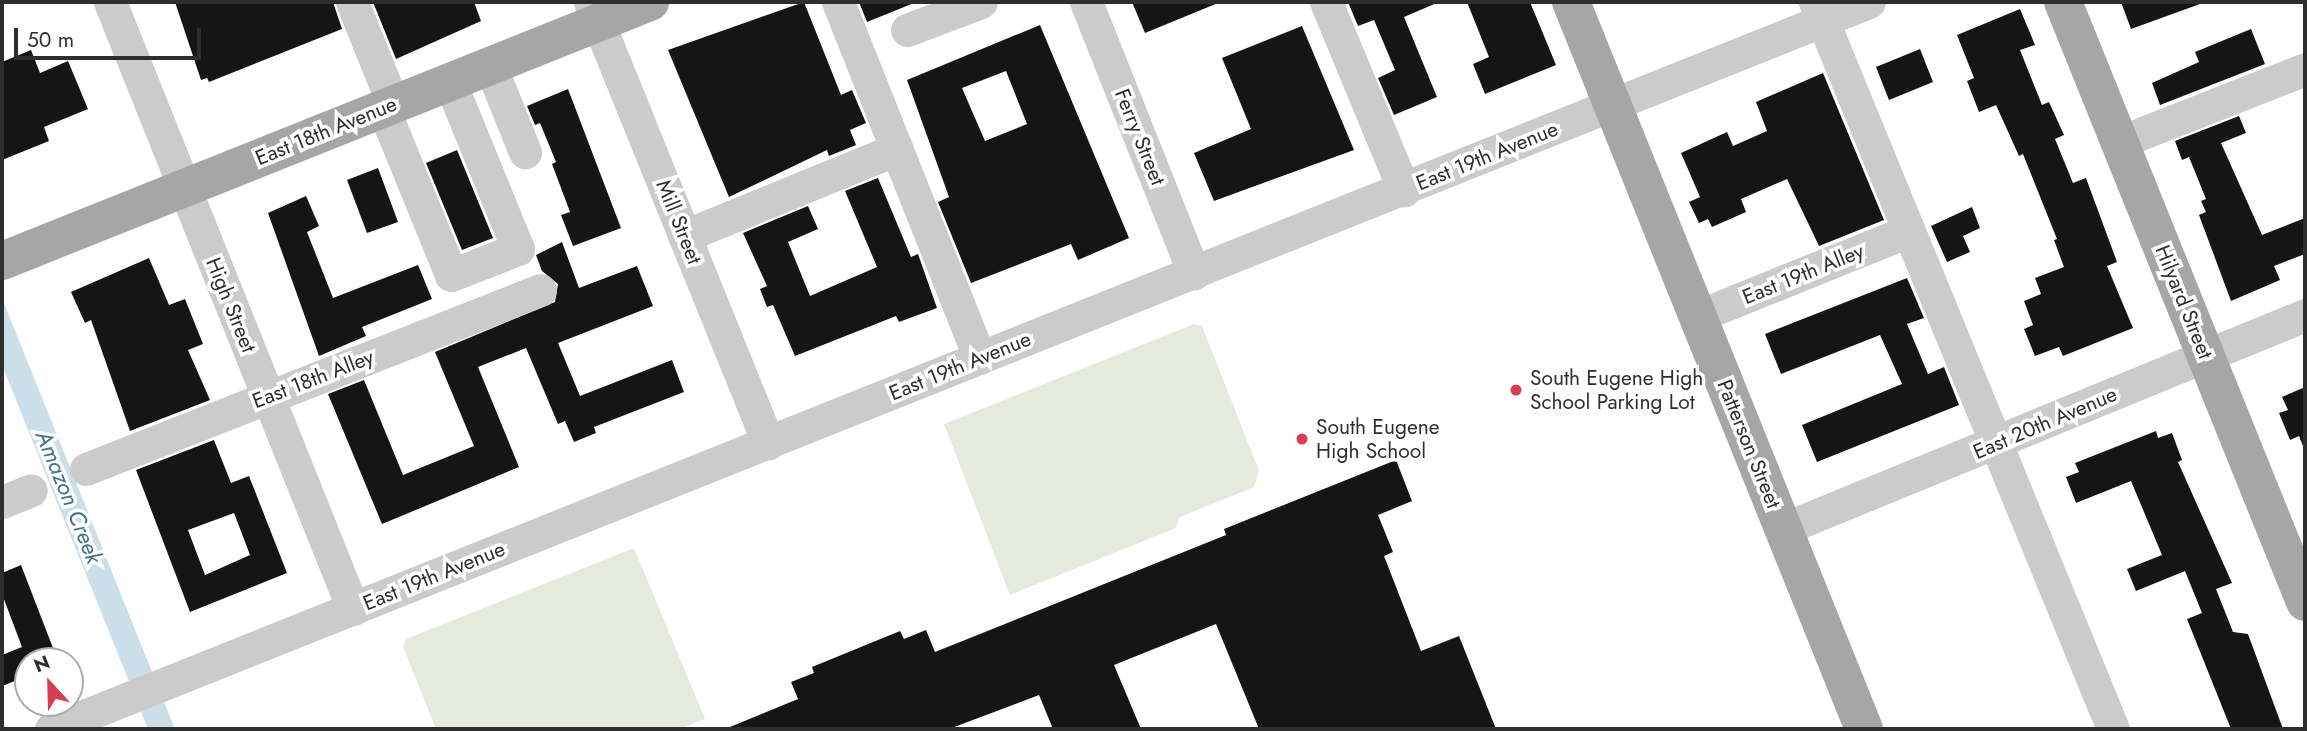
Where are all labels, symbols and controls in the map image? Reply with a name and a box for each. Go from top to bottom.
scale bar [18,14,205,58]
text: 50 m [27,25,74,55]
street label: Ferry Street [1109,85,1171,189]
street label: East 18th Avenue [252,91,400,171]
street label: East 19th Avenue [1412,116,1562,196]
street label: Mill Street [651,176,707,268]
street label: East 19th Alley [1739,238,1867,310]
street label: Hilyard Street [2150,242,2218,362]
street label: High Street [201,254,261,356]
street label: East 19th Avenue [885,326,1035,406]
street label: East 18th Alley [249,344,377,414]
place label: South Eugene High School Parking Lot [1530,365,1703,415]
street label: Patterson Street [1712,376,1786,512]
street label: East 20th Avenue [1969,381,2121,465]
marker: South Eugene High School Parking Lot [1508,382,1524,398]
place label: South Eugene High School [1316,414,1440,464]
water label: Amazon Creek [30,426,108,568]
marker: South Eugene High School [1294,431,1310,447]
street label: East 19th Avenue [359,536,509,616]
north arrow [14,647,84,717]
text: N [30,649,54,679]

